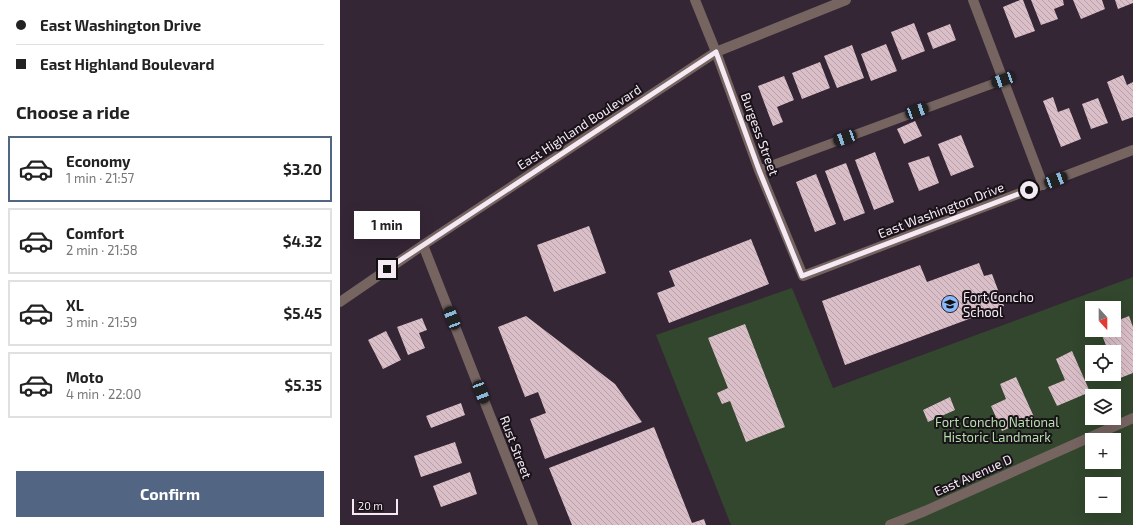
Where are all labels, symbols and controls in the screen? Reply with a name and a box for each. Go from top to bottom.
text: East Washington Drive [40,16,201,34]
text: East Highland Boulevard [40,55,214,73]
car [990,70,1016,90]
street label: East Highland Boulevard [514,81,644,173]
street label: Burgess Street [738,90,782,178]
text: Choose a ride [16,101,130,123]
car [904,101,930,121]
car [832,128,858,148]
icon: car [18,151,54,187]
text: Economy [66,152,131,170]
text: $3.20 [283,160,322,178]
text: 1 min · 21:57 [66,170,134,186]
car [1043,170,1069,190]
street label: East Washington Drive [876,179,1006,241]
route start [1020,181,1038,199]
callout: 1 min [354,211,420,239]
text: 1 min [371,217,403,233]
icon: car [18,223,54,259]
text: Comfort [66,224,124,242]
text: $4.32 [283,232,322,250]
text: 2 min · 21:58 [66,242,138,258]
route end [378,260,396,278]
place label: Fort Concho School [963,289,1034,320]
school or university icon: Fort Concho School [940,294,960,314]
icon: car [18,295,54,331]
text: XL [66,296,84,314]
north arrow [1085,301,1121,337]
map controls [1085,301,1121,513]
text: $5.45 [284,304,322,322]
car [442,305,462,331]
text: 3 min · 21:59 [66,314,137,330]
button: locate [1085,345,1121,381]
icon: car [18,367,54,403]
text: Moto [66,368,104,386]
text: $5.35 [285,376,322,394]
car [471,379,491,405]
text: 4 min · 22:00 [66,386,141,402]
button: layers [1085,389,1121,425]
street label: Rust Street [497,413,535,481]
park label: Fort Concho National Historic Landmark [935,414,1059,445]
button: + [1085,433,1121,469]
street label: East Avenue D [932,451,1014,499]
button: Confirm [16,471,324,517]
button: − [1085,477,1121,513]
scale bar [352,497,398,516]
text: 20 m [358,499,383,512]

